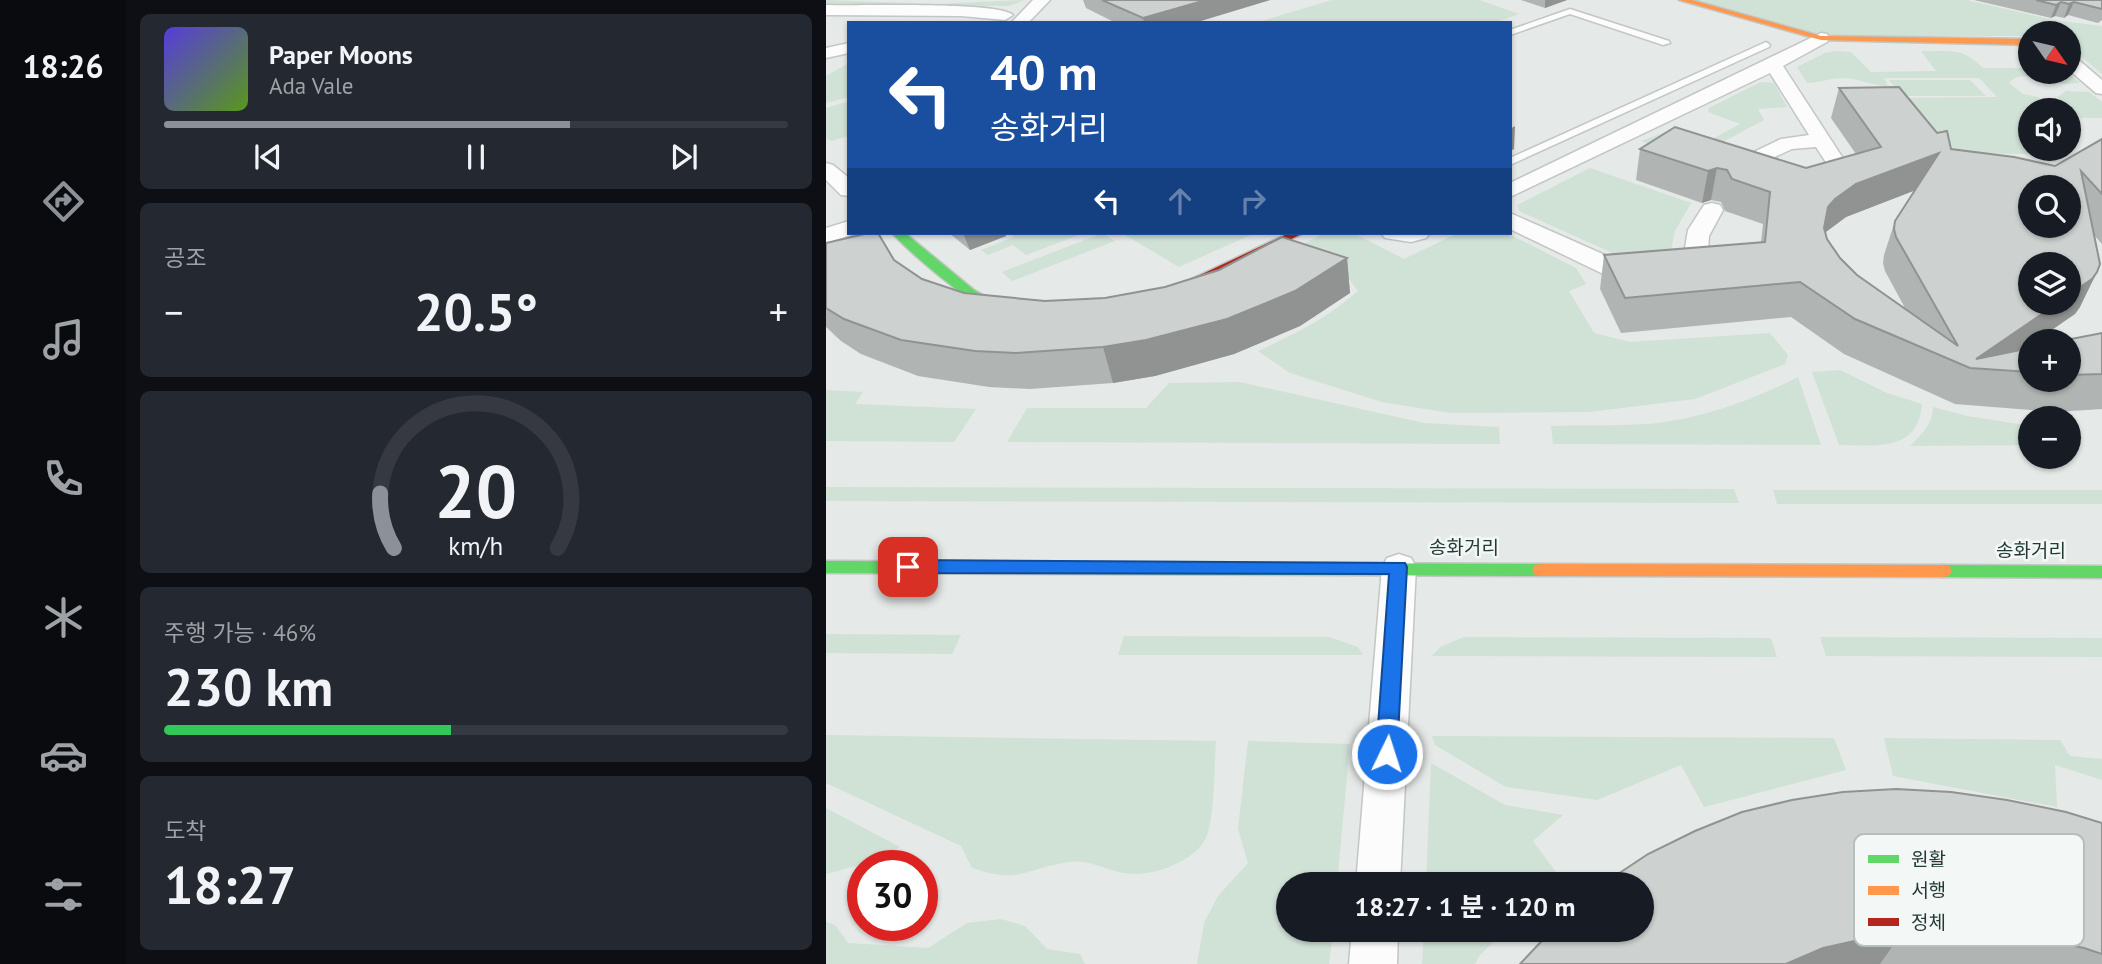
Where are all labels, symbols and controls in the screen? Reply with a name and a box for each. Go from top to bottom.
north arrow [2018,21,2081,84]
map controls [2018,21,2081,469]
text: Paper Moons [269,38,413,71]
text: 40 m [990,40,1097,104]
text: 18:26 [22,45,104,87]
icon: left [875,49,966,140]
text: Ada Vale [269,71,353,100]
button: sound [2018,98,2081,161]
text: 송화거리 [990,106,1108,148]
icon: previous [249,138,287,176]
icon: pause [457,138,495,176]
icon: next [665,138,703,176]
button: search [2018,175,2081,238]
icon: directions [39,177,88,226]
icon: left [1088,182,1126,220]
icon: ahead [1161,182,1199,220]
icon: right [1234,182,1272,220]
text: 공조 [164,243,206,272]
button: layers [2018,252,2081,315]
text: 20.5° [414,278,538,345]
text: − [164,287,183,336]
text: + [769,287,788,336]
icon: music [39,315,88,364]
button: + [2018,329,2081,392]
button: − [2018,406,2081,469]
text: 20 [435,444,517,538]
icon: phone [39,454,88,503]
text: km/h [449,530,503,562]
street label: 송화거리 [1429,535,1499,559]
pin [878,537,938,597]
street label: 송화거리 [1996,538,2066,562]
icon: arrive [889,548,927,586]
icon: climate [39,593,88,642]
text: 주행 가능 · 46% [164,618,316,647]
text: 230 km [164,653,333,720]
position arrow [1350,717,1424,791]
icon: car [39,731,88,780]
text: 도착 [164,816,206,845]
legend [1854,834,2084,946]
text: 원활 [1911,847,1946,871]
speed limit sign: 30 [847,850,938,941]
text: 18:27 [164,851,296,918]
icon: filters [39,870,88,919]
text: 서행 [1911,878,1946,902]
text: 18:27 · 1 분 · 120 m [1354,890,1576,923]
text: 정체 [1911,910,1946,934]

